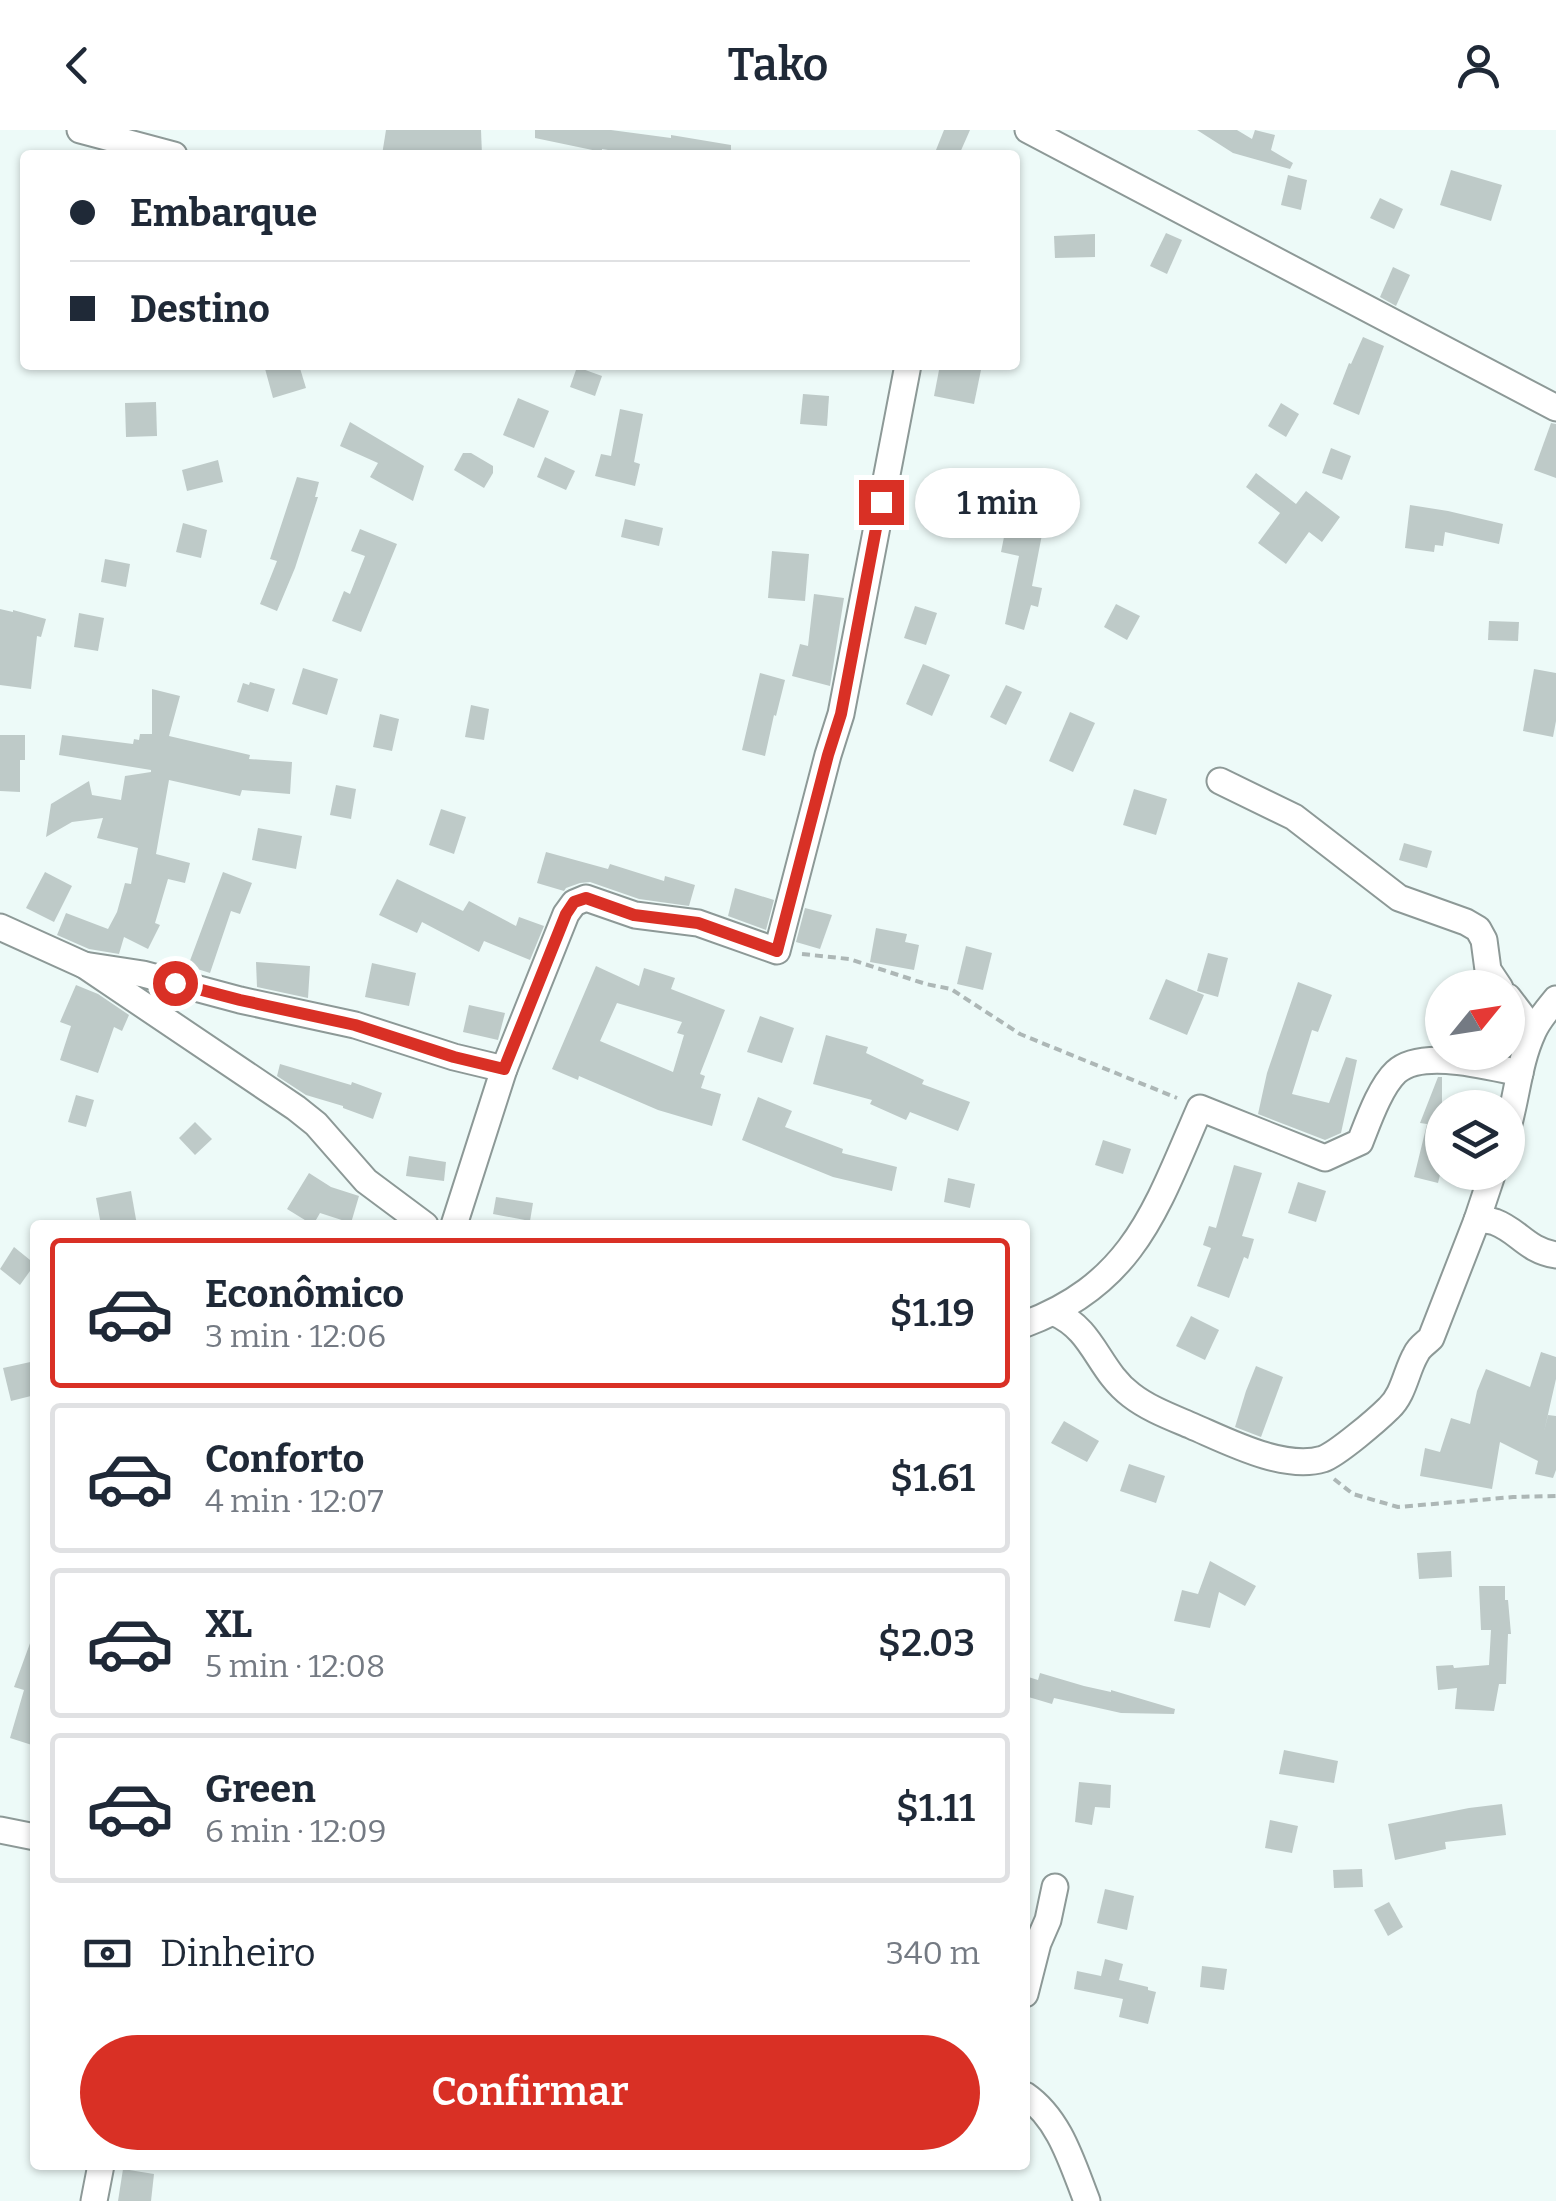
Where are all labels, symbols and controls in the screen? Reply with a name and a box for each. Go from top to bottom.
icon: back [50,38,105,93]
text: Tako [728,38,828,92]
icon: person [1451,38,1506,93]
text: Embarque [130,190,317,236]
text: Destino [130,286,270,332]
callout: 1 min [916,467,1081,537]
route end [859,480,904,525]
text: 1 min [957,484,1038,522]
route start [153,961,198,1006]
north arrow [1425,970,1525,1070]
map controls [1425,970,1525,1190]
button: layers [1425,1090,1525,1190]
icon: car [85,1268,175,1358]
text: Econômico [205,1271,404,1317]
text: $1.19 [890,1290,975,1336]
text: 3 min · 12:06 [205,1317,386,1355]
icon: car [85,1433,175,1523]
text: Conforto [205,1436,365,1482]
text: $1.61 [890,1455,975,1501]
text: 4 min · 12:07 [205,1482,384,1520]
icon: car [85,1598,175,1688]
text: XL [205,1601,252,1647]
text: $2.03 [878,1620,975,1666]
text: 5 min · 12:08 [205,1647,385,1685]
icon: car [85,1763,175,1853]
text: Green [205,1766,316,1812]
text: $1.11 [896,1785,975,1831]
text: 6 min · 12:09 [205,1812,386,1850]
icon: cash [80,1926,135,1981]
text: Dinheiro [160,1930,316,1976]
text: 340 m [886,1934,980,1972]
button: Confirmar [80,2035,980,2150]

